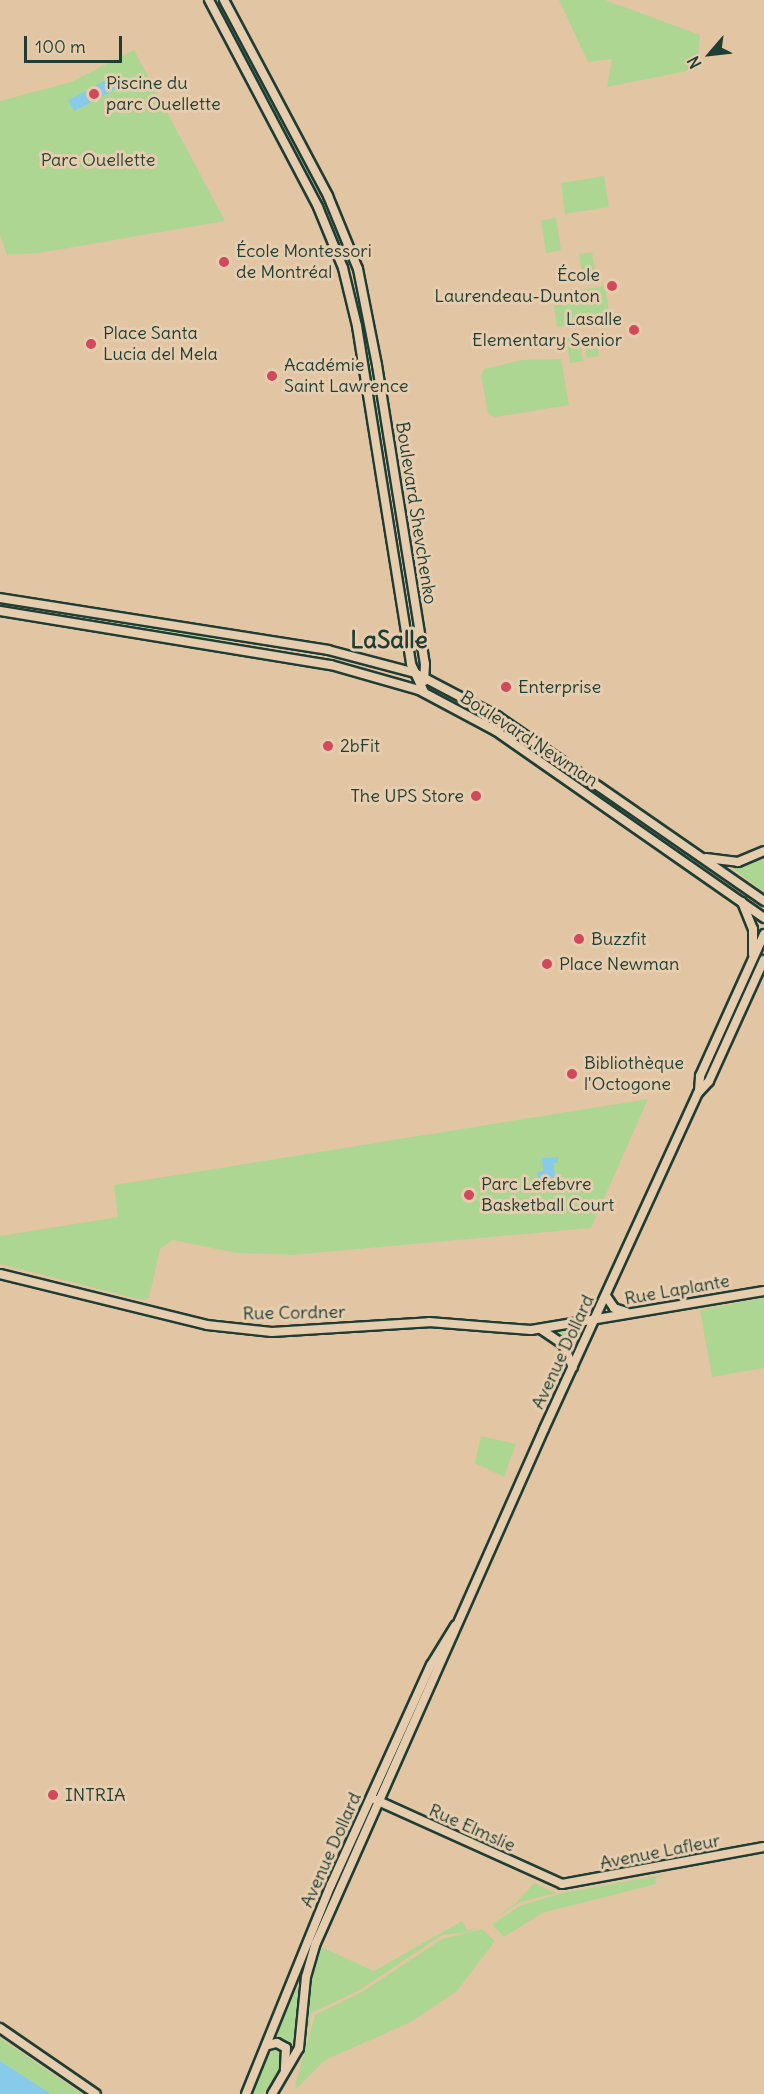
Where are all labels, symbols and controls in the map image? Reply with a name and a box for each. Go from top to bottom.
scale bar [27,24,124,62]
north arrow [680,24,740,84]
text: 100 m [35,35,86,58]
text: N [683,53,706,72]
place label: Piscine du parc Ouellette [106,73,221,116]
marker: Piscine du parc Ouellette [87,87,101,101]
park label: Parc Ouellette [41,149,155,171]
place label: École Montessori de Montréal [236,241,372,284]
marker: École Montessori de Montréal [217,255,231,269]
place label: École Laurendeau-Dunton [434,265,600,308]
marker: École Laurendeau-Dunton [605,279,619,293]
place label: Lasalle Elementary Senior [472,309,622,352]
place label: Place Santa Lucia del Mela [103,323,218,366]
marker: Lasalle Elementary Senior [627,323,641,337]
marker: Place Santa Lucia del Mela [84,337,98,351]
place label: Académie Saint Lawrence [284,355,408,398]
marker: Académie Saint Lawrence [265,369,279,383]
street label: Boulevard Shevchenko [391,420,441,606]
district label: LaSalle [350,626,428,654]
place label: Enterprise [518,676,601,698]
marker: Enterprise [499,680,513,694]
street label: Boulevard Newman [456,686,602,792]
place label: 2bFit [340,735,380,757]
marker: 2bFit [321,739,335,753]
place label: The UPS Store [350,785,464,807]
marker: The UPS Store [469,789,483,803]
place label: Buzzfit [591,928,646,950]
marker: Buzzfit [572,932,586,946]
place label: Place Newman [559,953,679,975]
marker: Place Newman [540,957,554,971]
place label: Bibliothèque l'Octogone [584,1053,684,1096]
marker: Bibliothèque l'Octogone [565,1067,579,1081]
place label: Parc Lefebvre Basketball Court [481,1174,614,1216]
marker: Parc Lefebvre Basketball Court [462,1188,476,1202]
street label: Rue Laplante [623,1270,731,1310]
street label: Avenue Dollard [527,1291,599,1413]
street label: Rue Cordner [242,1301,346,1325]
place label: INTRIA [65,1784,126,1806]
marker: INTRIA [46,1788,60,1802]
street label: Avenue Dollard [296,1789,366,1911]
street label: Rue Elmslie [426,1799,518,1857]
street label: Avenue Lafleur [598,1830,722,1874]

